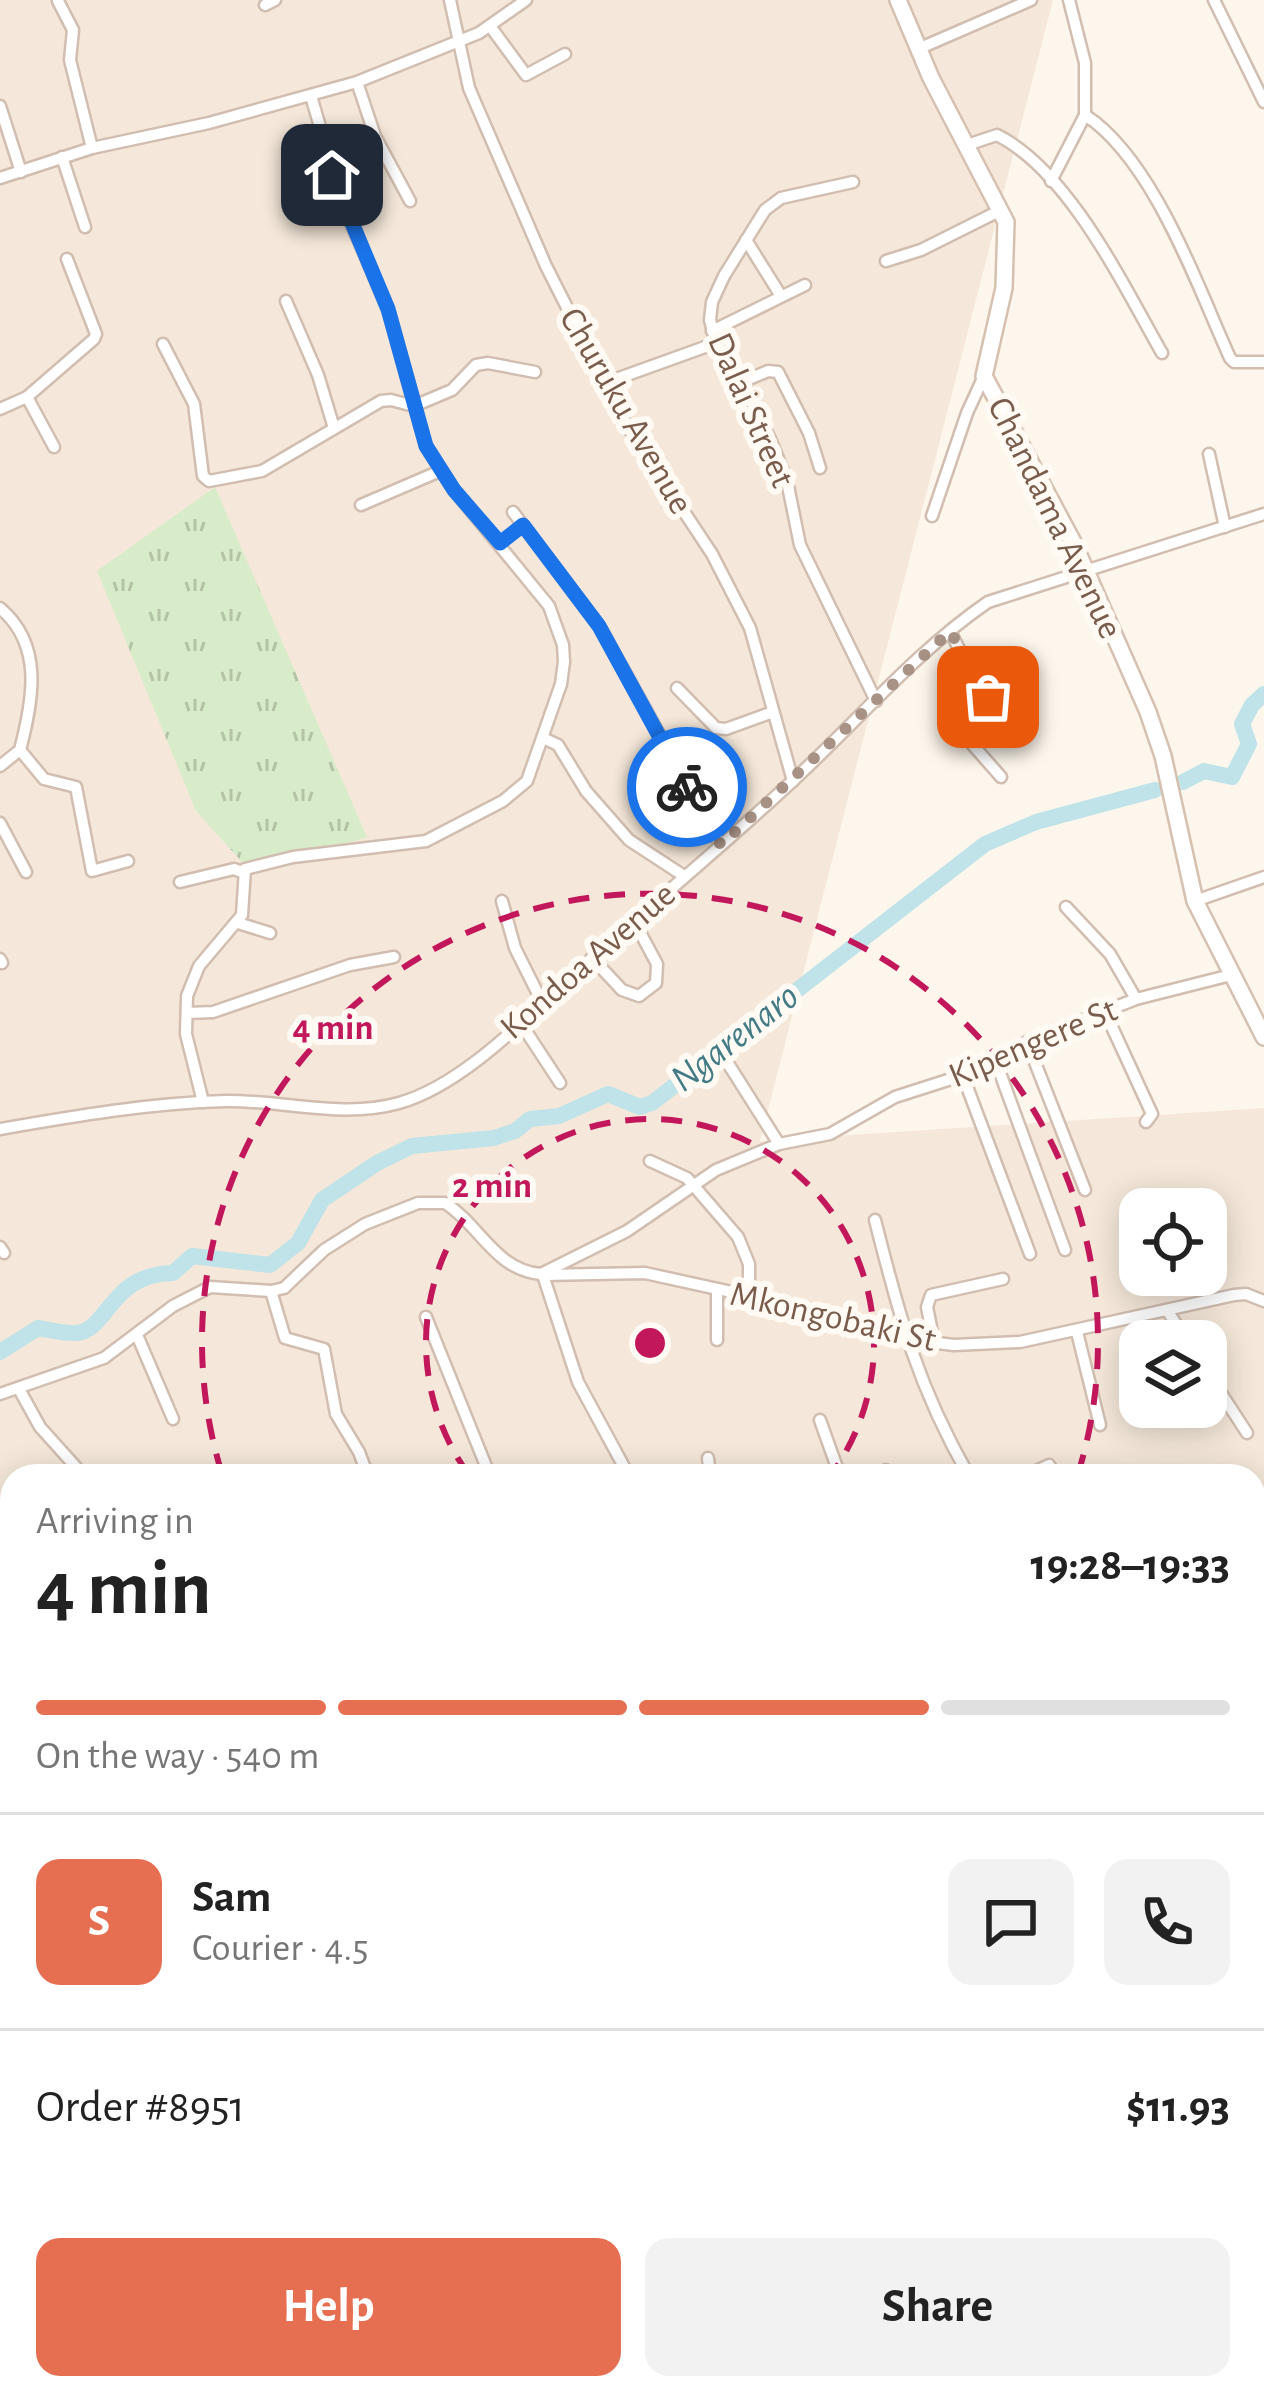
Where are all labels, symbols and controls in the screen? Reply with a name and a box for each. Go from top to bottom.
pin [281,124,383,226]
icon: home [299,142,365,208]
street label: Churuku Avenue [553,302,699,520]
street label: Dalai Street [701,327,801,493]
street label: Chandama Avenue [981,392,1129,644]
pin [937,646,1039,748]
icon: bag [955,664,1021,730]
courier [627,727,747,847]
icon: bike [654,754,720,820]
street label: Kondoa Avenue [494,876,682,1046]
water label: Ngarenaro [664,976,806,1100]
street label: Kipengere St [944,991,1123,1094]
text: 4 min [292,1010,374,1046]
text: 2 min [452,1168,532,1204]
map controls [1119,1188,1227,1428]
button: locate [1119,1188,1227,1296]
street label: Mkongobaki St [727,1276,940,1358]
button: layers [1119,1320,1227,1428]
centre of rings [629,1322,671,1364]
text: Arriving in [36,1502,194,1541]
text: 19:28–19:33 [1031,1543,1230,1588]
text: 4 min [36,1551,212,1629]
text: On the way · 540 m [36,1737,319,1776]
button: chat [948,1859,1074,1985]
button: phone [1104,1859,1230,1985]
text: Sam [192,1875,271,1920]
text: S [88,1899,110,1944]
text: Courier · 4.5 [192,1929,369,1968]
text: Order #8951 [36,2085,245,2130]
text: $11.93 [1126,2085,1230,2130]
button: Help [36,2238,621,2376]
button: Share [645,2238,1230,2376]

